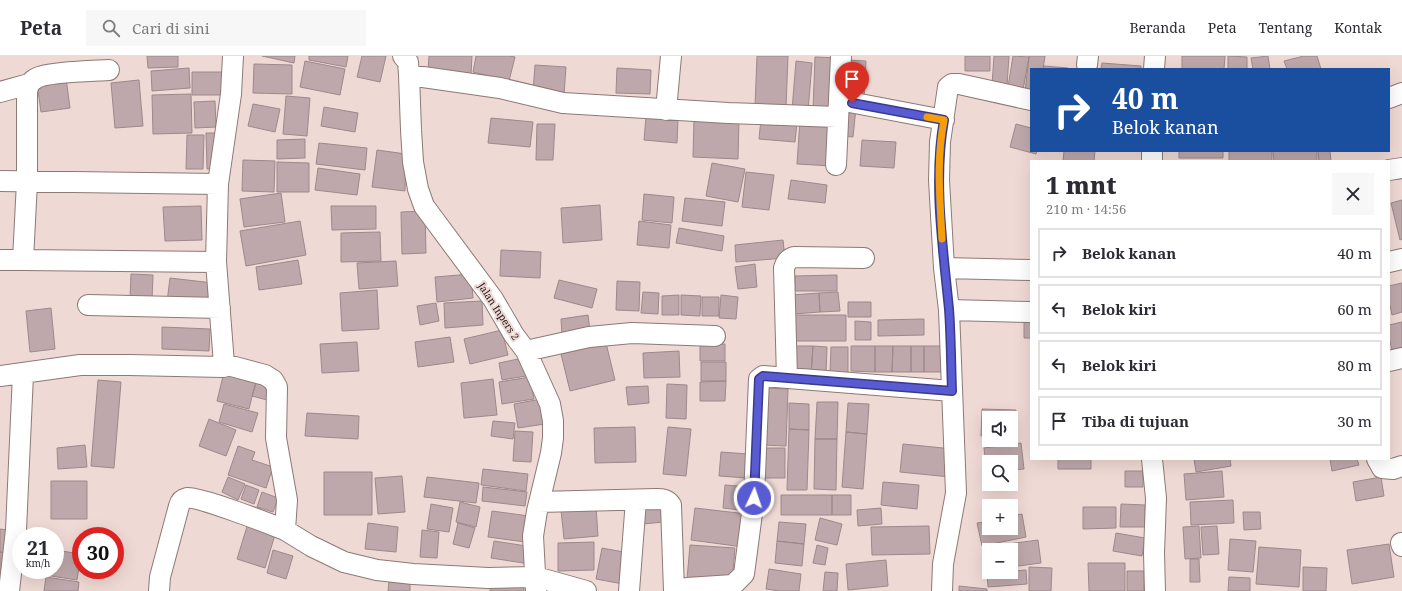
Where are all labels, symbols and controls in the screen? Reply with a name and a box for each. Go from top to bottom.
search box [86,10,366,46]
text: Peta [20,15,62,41]
icon: search [100,17,122,39]
text: Cari di sini [132,18,209,38]
text: Beranda [1129,18,1186,37]
text: Peta [1208,18,1237,37]
text: Tentang [1259,18,1312,37]
text: Kontak [1334,18,1382,37]
pin [835,62,869,103]
icon: arrive [841,68,863,90]
text: 40 m [1112,79,1179,117]
icon: right [1046,84,1098,136]
text: Belok kanan [1112,115,1219,139]
text: 1 mnt [1046,168,1116,201]
button: close [1332,173,1374,215]
text: 210 m · 14:56 [1046,200,1126,218]
icon: right [1048,242,1070,264]
text: Belok kanan [1082,243,1176,263]
text: 40 m [1337,243,1372,263]
street label: Jalan Inpers 2 [475,279,523,342]
icon: left [1048,298,1070,320]
text: Belok kiri [1082,299,1157,319]
text: 60 m [1337,299,1372,319]
icon: left [1048,354,1070,376]
text: Belok kiri [1082,355,1157,375]
text: 80 m [1337,355,1372,375]
icon: arrive [1048,410,1070,432]
map controls [982,411,1018,579]
button: sound [982,411,1018,447]
text: Tiba di tujuan [1082,411,1189,431]
text: 30 m [1337,411,1372,431]
button: search [982,455,1018,491]
position arrow [733,477,775,519]
button: + [982,499,1018,535]
speed limit sign: 30 [72,527,124,579]
text: 21 [27,534,49,561]
button: − [982,543,1018,579]
text: km/h [26,556,50,570]

